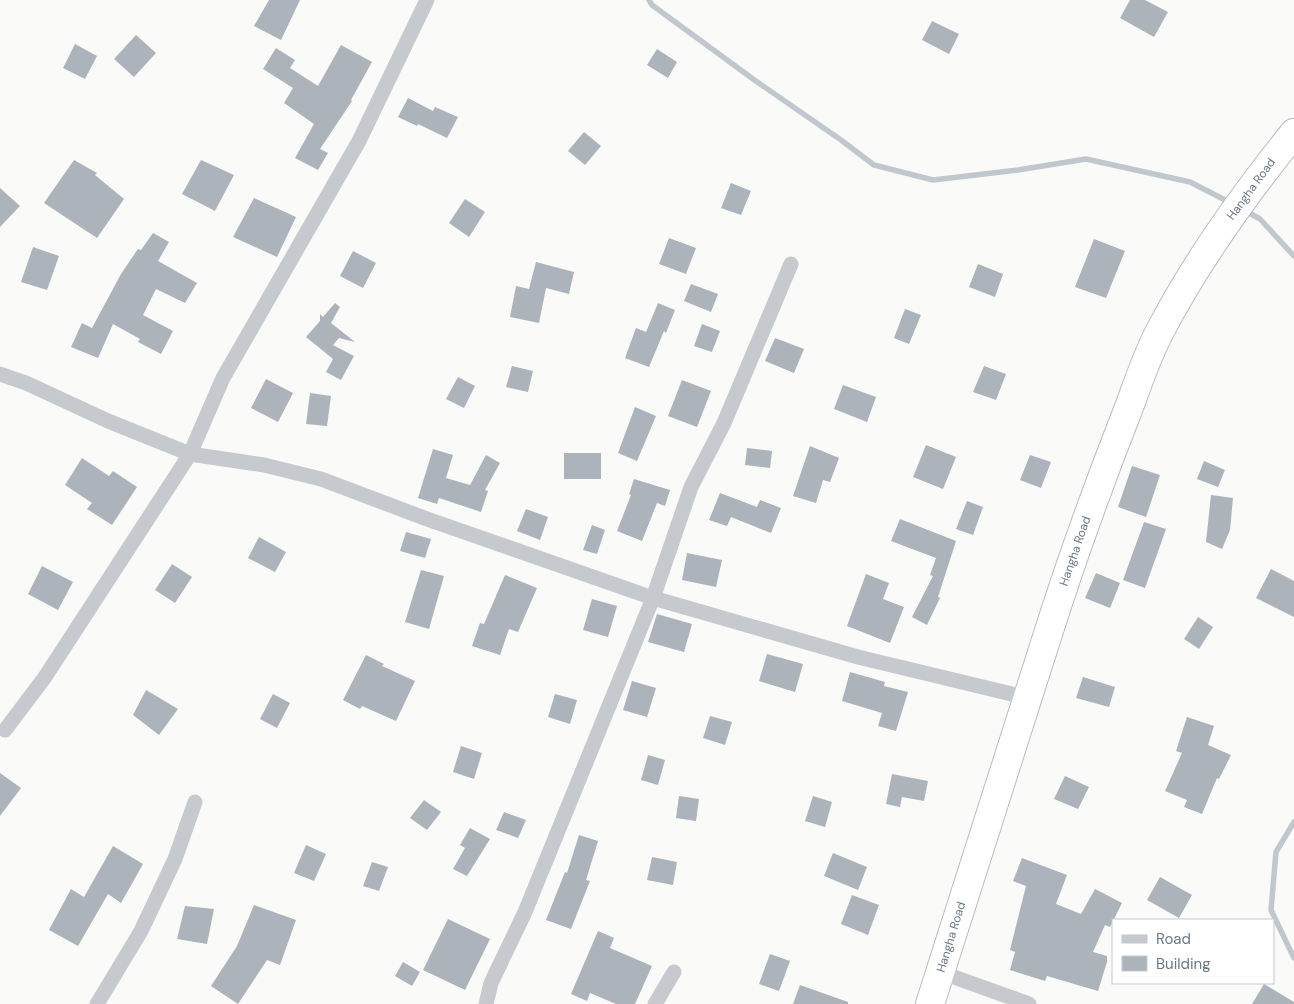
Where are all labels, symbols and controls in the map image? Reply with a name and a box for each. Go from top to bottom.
street label: Hangha Road [1223,155,1279,223]
street label: Hangha Road [1056,514,1094,588]
street label: Hangha Road [933,900,969,974]
legend [1112,919,1274,984]
text: Road [1156,929,1191,949]
text: Building [1156,954,1211,974]

